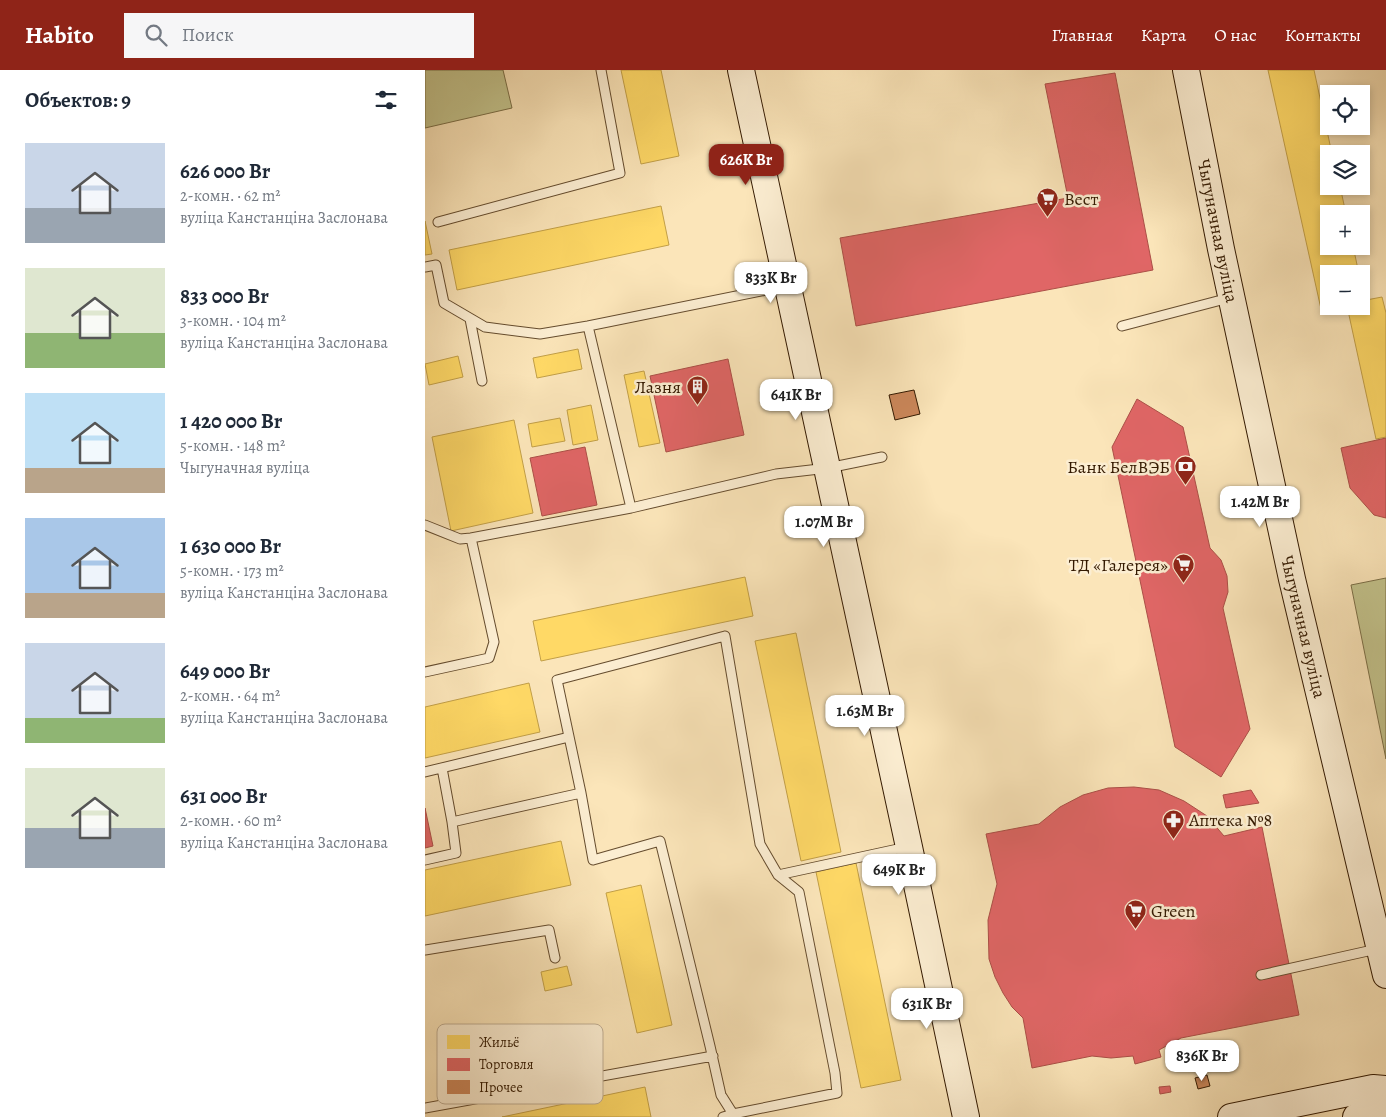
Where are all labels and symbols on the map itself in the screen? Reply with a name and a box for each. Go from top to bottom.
pin: 626K Br [700,144,792,186]
street label: Чыгуначная вуліца [1192,157,1244,306]
supermarket icon: Вест [1036,187,1060,218]
place label: Вест [1064,187,1099,211]
pin: 833K Br [725,262,817,304]
place label: Лазня [634,375,681,399]
building icon: Лазня [685,375,709,406]
pin: 641K Br [750,378,842,421]
place label: Банк БелВЭБ [1067,455,1170,479]
bank icon: Банк БелВЭБ [1174,455,1198,486]
pin: 1.42M Br [1208,486,1312,528]
pin: 1.07M Br [772,506,876,548]
place label: ТД «Галерея» [1069,553,1168,577]
supermarket icon: ТД «Галерея» [1172,553,1196,584]
street label: Чыгуначная вуліца [1275,553,1332,701]
pin: 1.63M Br [813,694,917,737]
pharmacy icon: Аптека №8 [1161,808,1185,839]
place label: Аптека №8 [1188,808,1272,832]
pin: 649K Br [853,854,945,896]
supermarket icon: Green [1123,899,1147,930]
place label: Green [1151,899,1195,923]
pin: 631K Br [881,988,973,1030]
legend [437,1024,603,1104]
text: Жильё [479,1033,519,1052]
pin: 836K Br [1156,1040,1248,1082]
text: Торговля [479,1055,534,1074]
text: Прочее [479,1078,523,1097]

